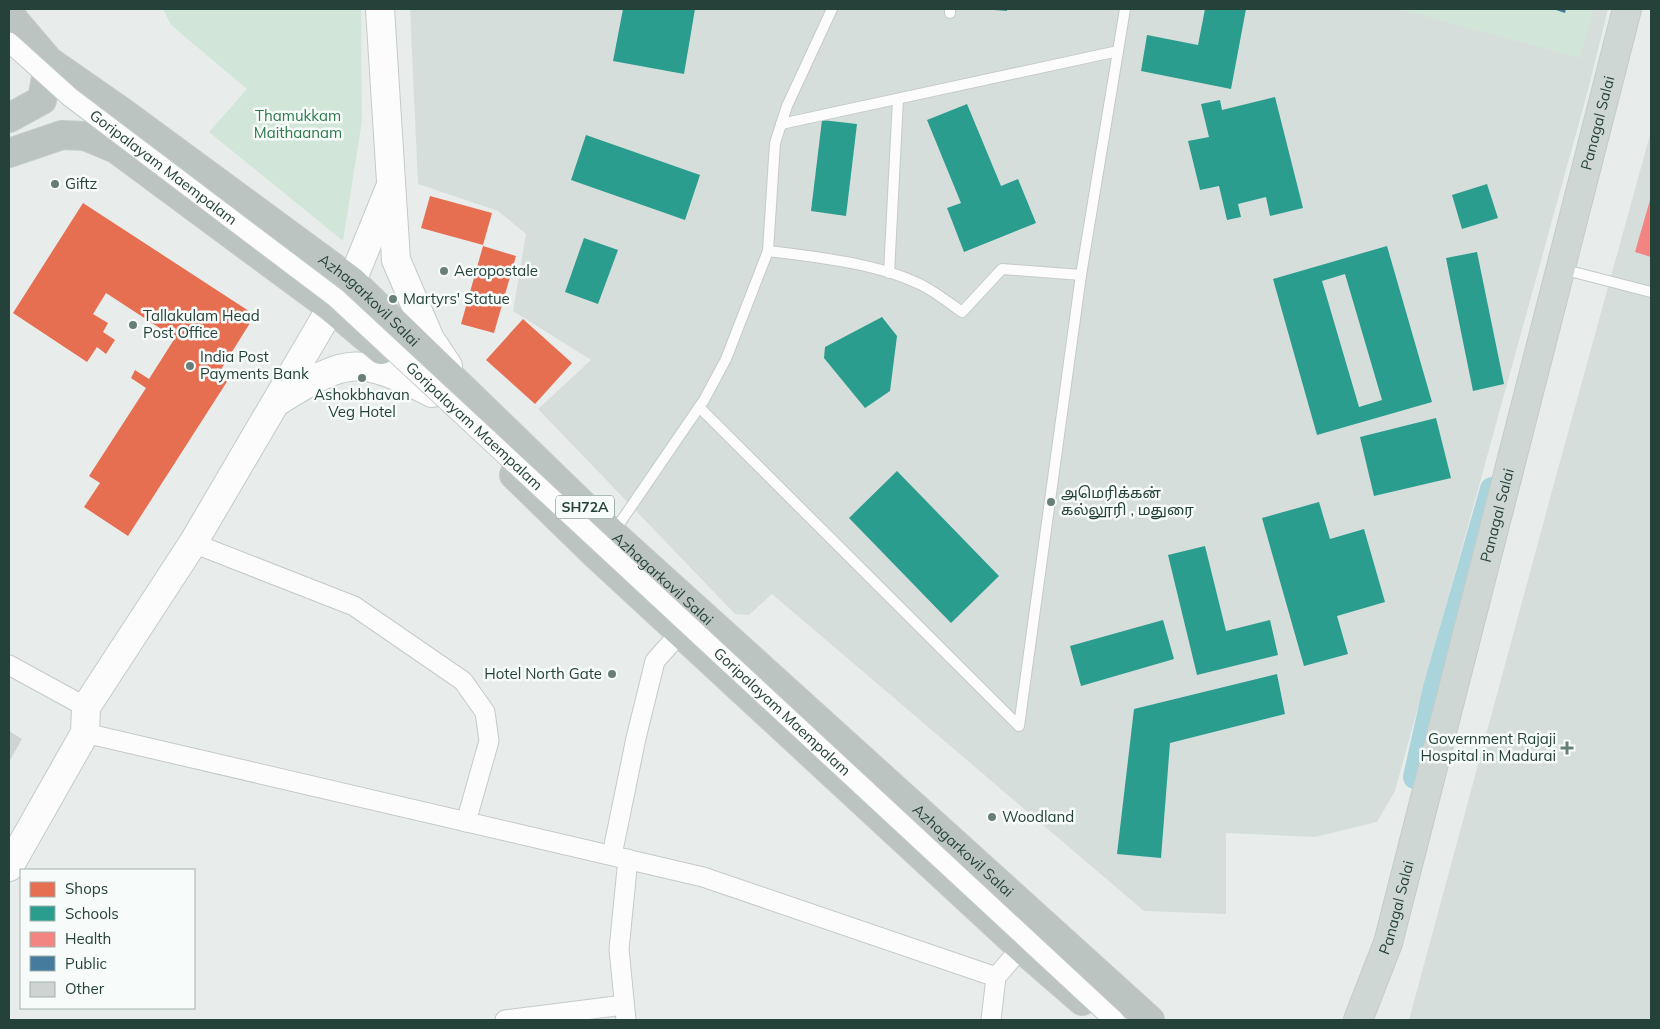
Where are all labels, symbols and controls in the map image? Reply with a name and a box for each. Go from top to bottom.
street label: Panagal Salai [1576,74,1618,172]
street label: Goripalayam Maempalam [86,105,241,229]
park label: Thamukkam Maithaanam [254,106,342,142]
place label: Giftz [65,174,98,193]
marker: Giftz [49,178,61,190]
street label: Azhagarkovil Salai [315,250,424,350]
place label: Aeropostale [454,261,538,280]
marker: Aeropostale [438,265,450,277]
place label: Martyrs' Statue [403,289,510,308]
marker: Martyrs' Statue [387,293,399,305]
place label: Tallakulam Head Post Office [143,306,260,342]
marker: Tallakulam Head Post Office [127,319,139,331]
place label: India Post Payments Bank [200,347,309,383]
street label: Goripalayam Maempalam [402,358,547,494]
marker: India Post Payments Bank [184,360,196,372]
marker: Ashokbhavan Veg Hotel [356,372,368,384]
place label: Ashokbhavan Veg Hotel [314,385,410,421]
street label: Panagal Salai [1476,466,1518,564]
place label: அமெரிக்கன் கல்லூரி , மதுரை [1061,483,1194,520]
road number: SH72A [556,496,614,518]
marker: அமெரிக்கன் கல்லூரி , மதுரை [1045,496,1057,508]
street label: Azhagarkovil Salai [608,528,717,629]
street label: Goripalayam Maempalam [710,643,855,780]
place label: Hotel North Gate [484,664,602,683]
marker: Hotel North Gate [606,668,618,680]
place label: Government Rajaji Hospital in Madurai [1420,729,1556,765]
marker: Government Rajaji Hospital in Madurai [1560,741,1574,755]
street label: Azhagarkovil Salai [909,800,1018,901]
place label: Woodland [1002,807,1074,826]
marker: Woodland [986,811,998,823]
street label: Panagal Salai [1374,859,1418,957]
legend [20,869,195,1009]
text: Shops [65,879,108,898]
text: Schools [65,904,119,923]
text: Health [65,929,111,948]
text: Public [65,954,107,973]
text: Other [65,979,105,998]

